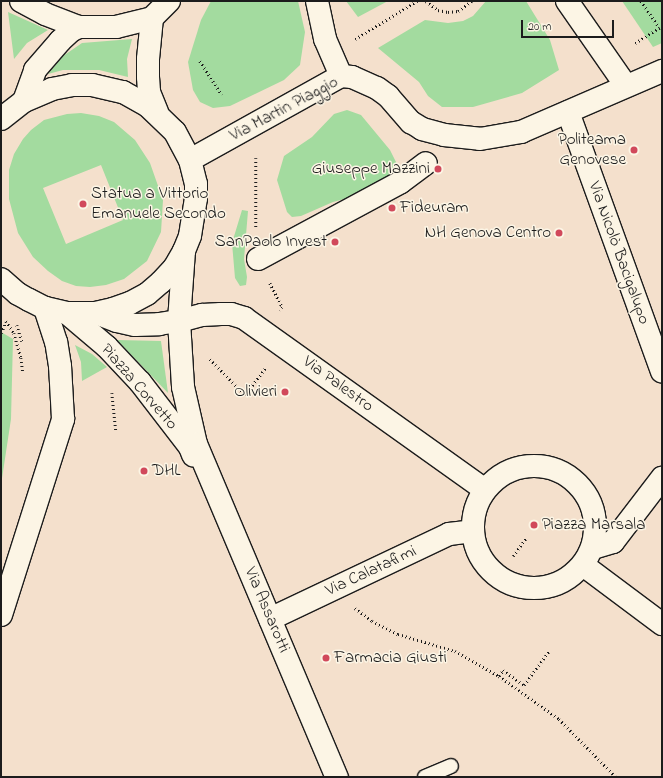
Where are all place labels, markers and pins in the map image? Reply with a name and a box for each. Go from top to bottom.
place label: Politeama Genovese [558,130,626,170]
marker: Politeama Genovese [629,145,639,155]
place label: Giuseppe Mazzini [312,159,430,179]
marker: Giuseppe Mazzini [433,164,443,174]
place label: Statua a Vittorio Emanuele Secondo [91,184,226,224]
place label: Fideuram [400,198,469,218]
marker: Statua a Vittorio Emanuele Secondo [78,199,88,209]
marker: Fideuram [387,203,397,213]
place label: NH Genova Centro [425,223,551,243]
marker: NH Genova Centro [554,228,564,238]
place label: SanPaolo Invest [215,232,327,252]
marker: SanPaolo Invest [330,237,340,247]
place label: Olivieri [234,382,277,402]
marker: Olivieri [280,387,290,397]
place label: DHL [152,461,181,481]
marker: DHL [139,466,149,476]
place label: Piazza Marsala [542,515,645,535]
marker: Piazza Marsala [529,520,539,530]
place label: Farmacia Giusti [334,648,447,668]
marker: Farmacia Giusti [321,653,331,663]

